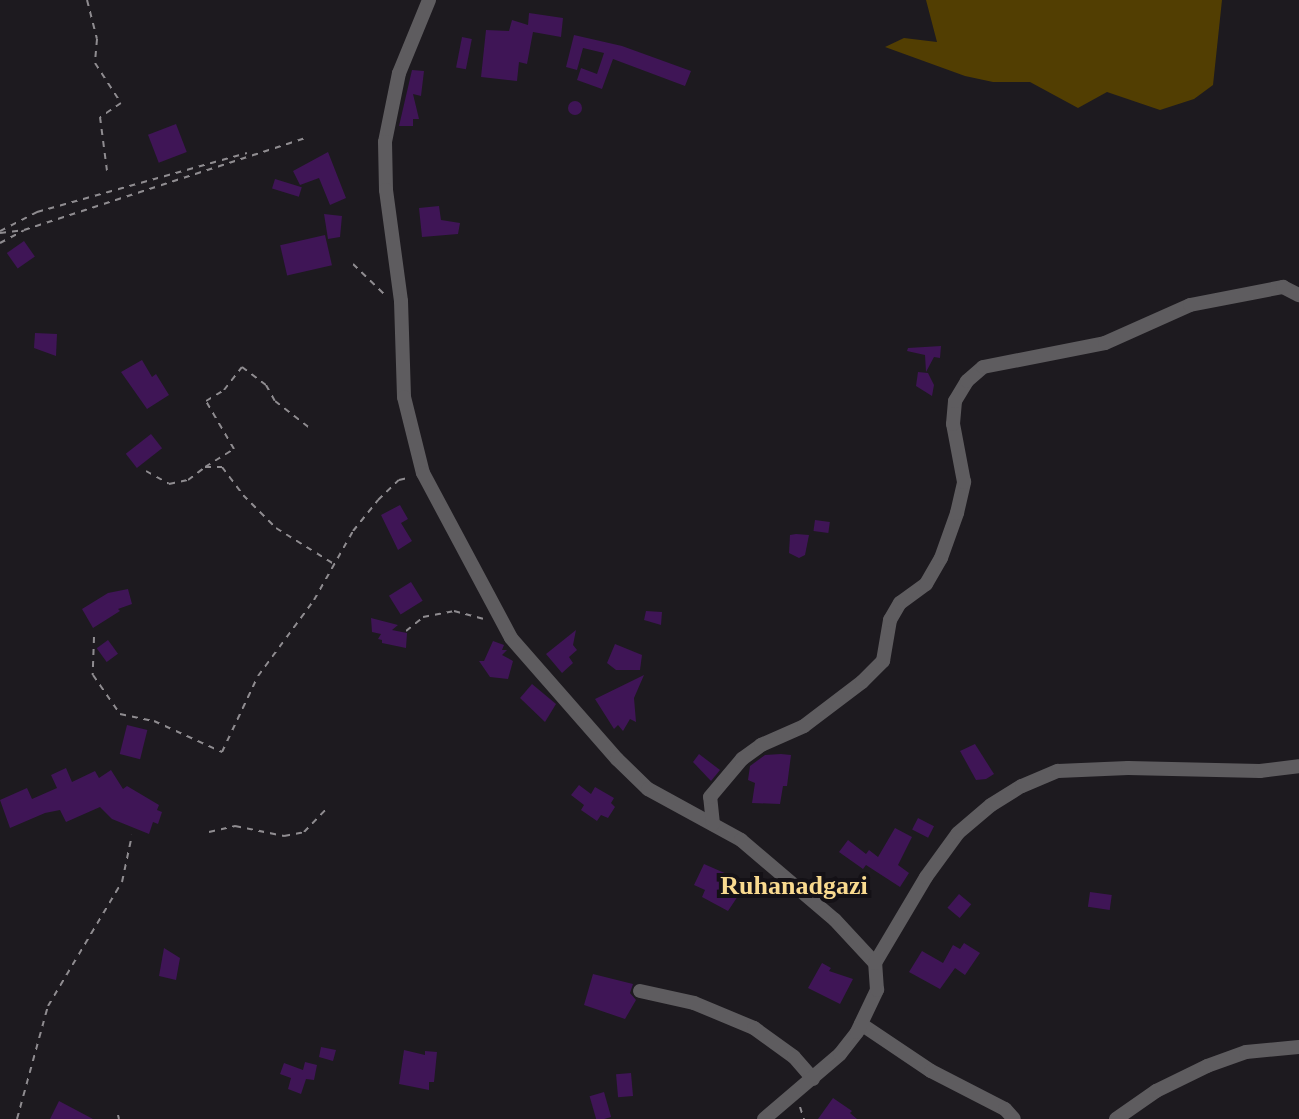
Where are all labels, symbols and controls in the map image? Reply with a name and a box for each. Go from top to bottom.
district label: Ruhanadgazi [720,870,868,902]

